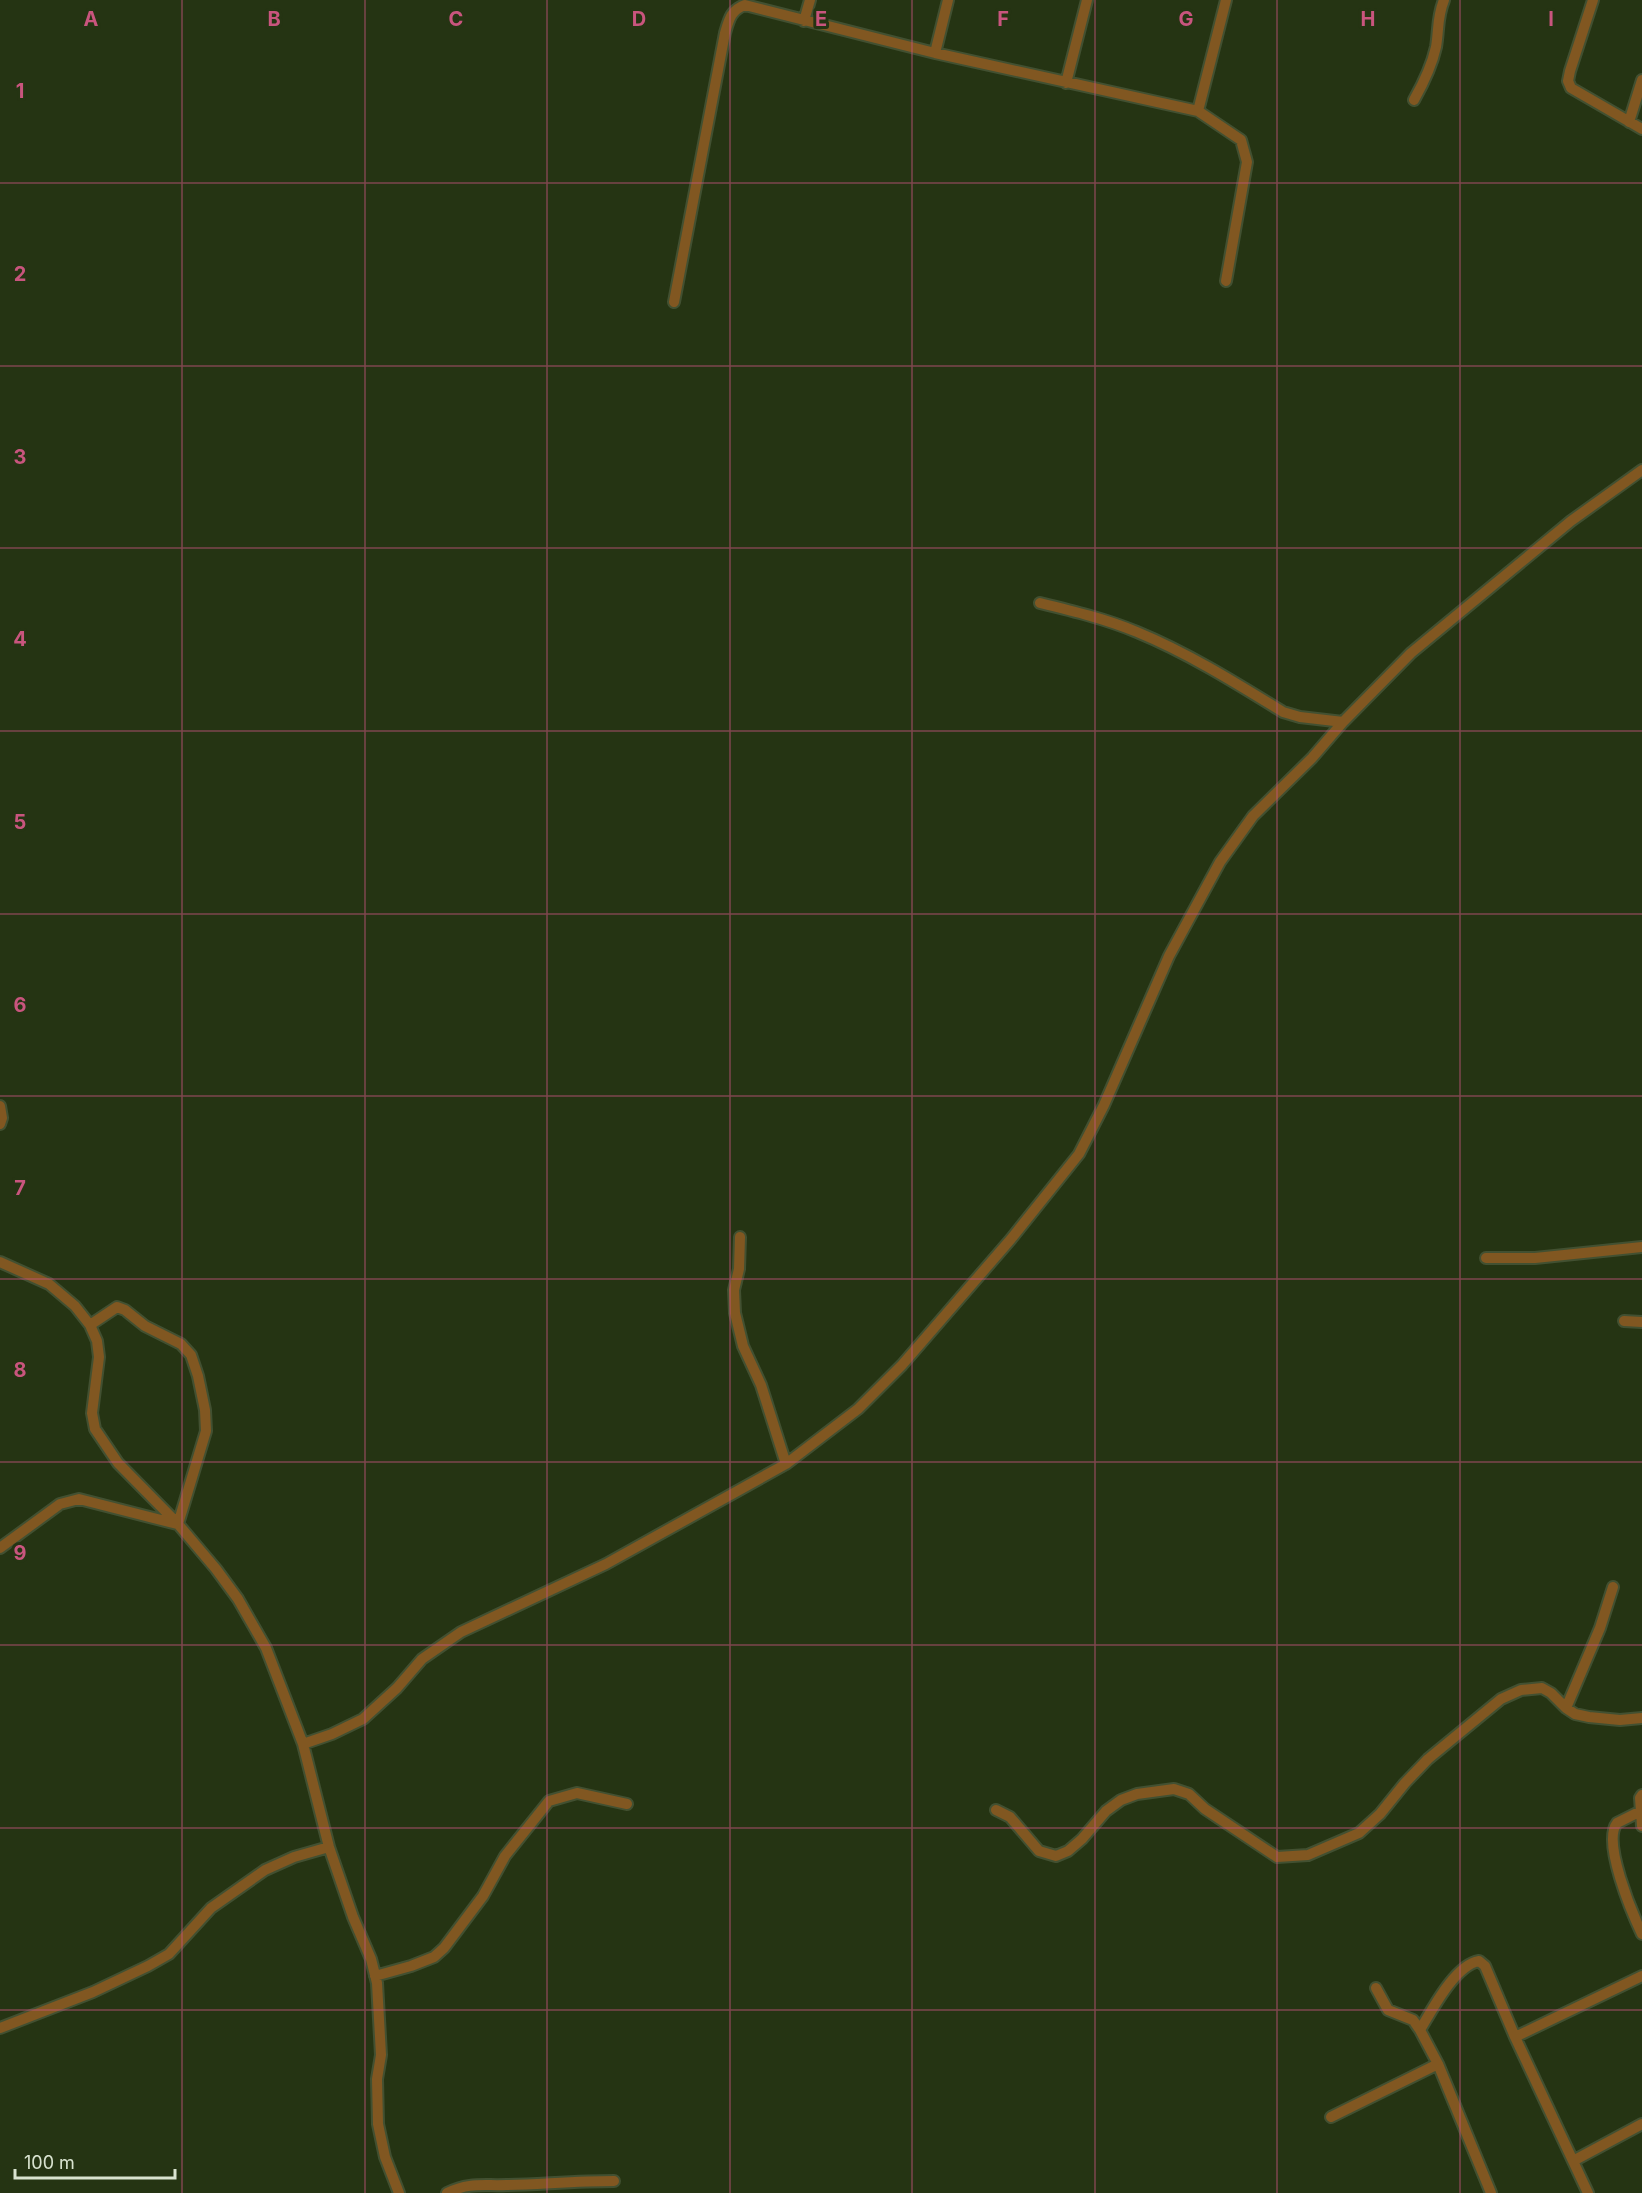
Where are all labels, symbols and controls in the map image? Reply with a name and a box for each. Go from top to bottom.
text: A [84,7,99,31]
text: B [267,7,281,31]
text: C [449,7,463,31]
text: D [632,7,646,31]
text: E [815,7,827,31]
text: F [997,7,1009,31]
text: G [1178,7,1194,31]
text: H [1361,7,1375,31]
text: I [1548,7,1554,31]
text: 1 [16,79,24,103]
text: 2 [14,262,26,286]
text: 3 [14,445,26,469]
text: 4 [13,627,27,651]
text: 5 [14,810,26,834]
text: 6 [14,993,27,1017]
text: 7 [14,1176,26,1200]
text: 8 [13,1358,27,1382]
text: 9 [14,1541,27,1565]
scale bar [15,2142,176,2180]
text: 100 m [24,2152,75,2173]

